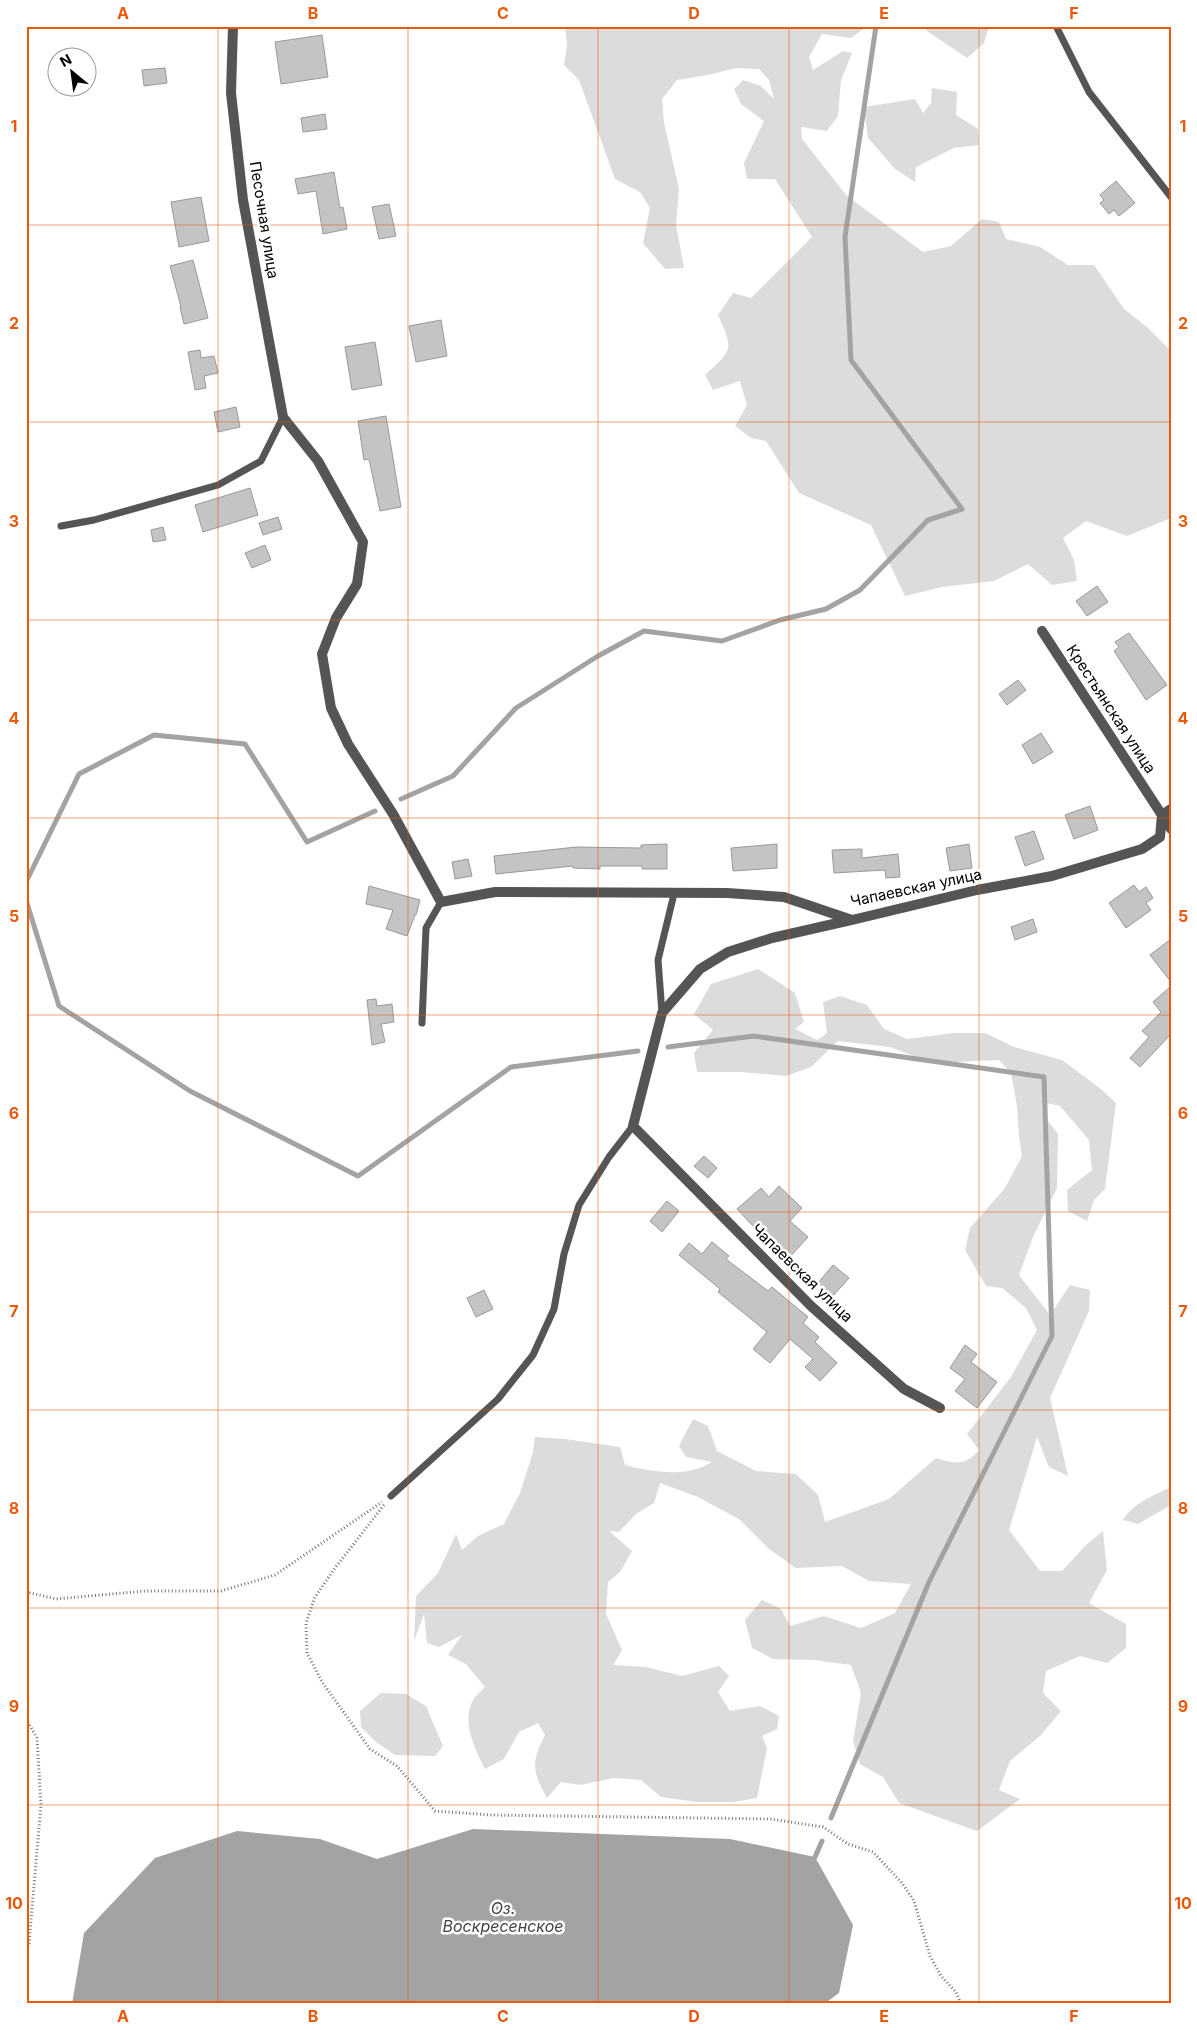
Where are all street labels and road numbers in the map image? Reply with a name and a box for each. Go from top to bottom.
street label: Песочная улица [246,160,283,280]
street label: Крестьянская улица [1063,641,1160,777]
street label: Чапаевская улица [849,864,983,911]
street label: Чапаевская улица [748,1219,857,1326]

